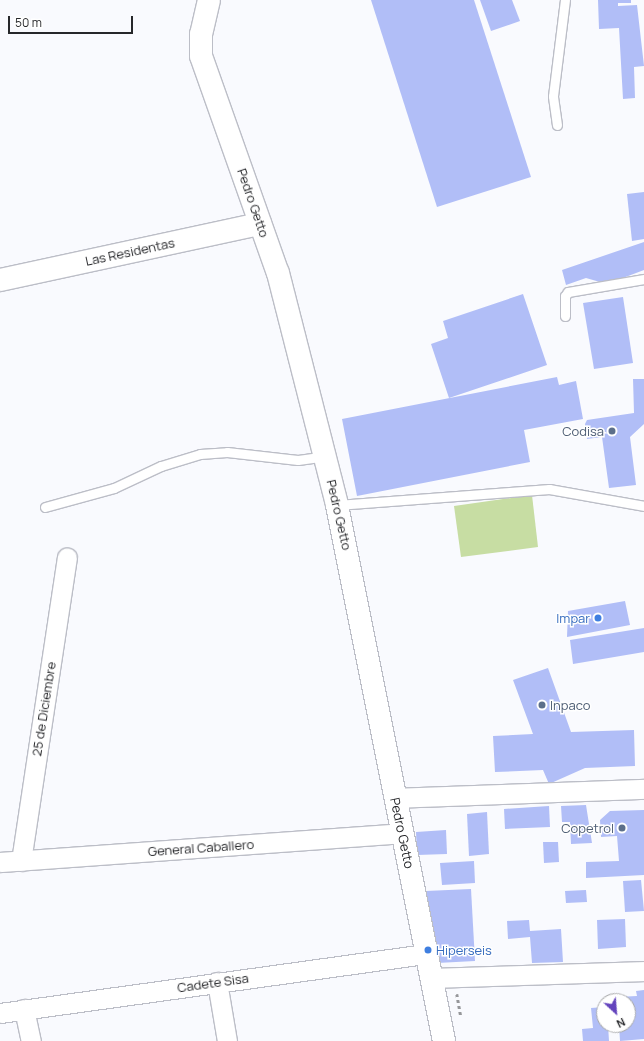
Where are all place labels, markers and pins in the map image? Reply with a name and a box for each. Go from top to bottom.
place label: Codisa [562,423,604,439]
marker: Codisa [607,426,617,436]
place label: Impar [556,610,590,626]
marker: Impar [593,613,603,623]
place label: Inpaco [550,697,590,713]
marker: Inpaco [537,700,547,710]
place label: Copetrol [561,820,614,836]
marker: Copetrol [617,823,627,833]
place label: Hiperseis [436,942,492,958]
marker: Hiperseis [423,945,433,955]

